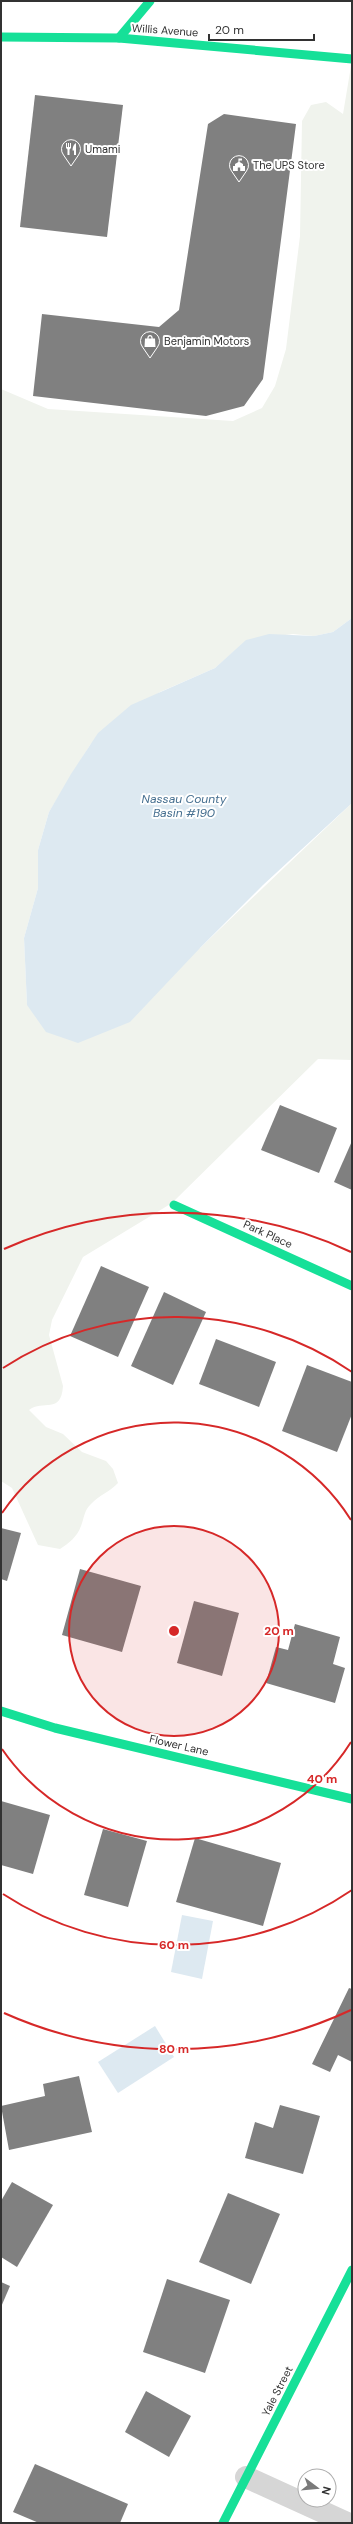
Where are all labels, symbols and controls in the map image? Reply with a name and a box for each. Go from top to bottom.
scale bar [209,16,314,42]
street label: Willis Avenue [131,21,199,39]
text: 20 m [215,22,244,38]
restaurant icon: Umami [60,138,82,166]
place label: Umami [85,142,120,156]
public building icon: The UPS Store [228,154,250,182]
place label: The UPS Store [253,158,325,172]
shop icon: Benjamin Motors [139,330,161,358]
place label: Benjamin Motors [164,334,249,348]
water label: Nassau County Basin #190 [142,791,227,821]
street label: Park Place [241,1217,295,1251]
text: 20 m [264,1623,294,1639]
centre of rings [167,1624,181,1638]
street label: Flower Lane [148,1731,210,1759]
text: 40 m [307,1771,337,1787]
text: 60 m [159,1937,189,1953]
text: 80 m [159,2041,189,2057]
street label: Yale Street [258,2364,296,2418]
north arrow [297,2468,337,2508]
text: N [319,2485,334,2497]

